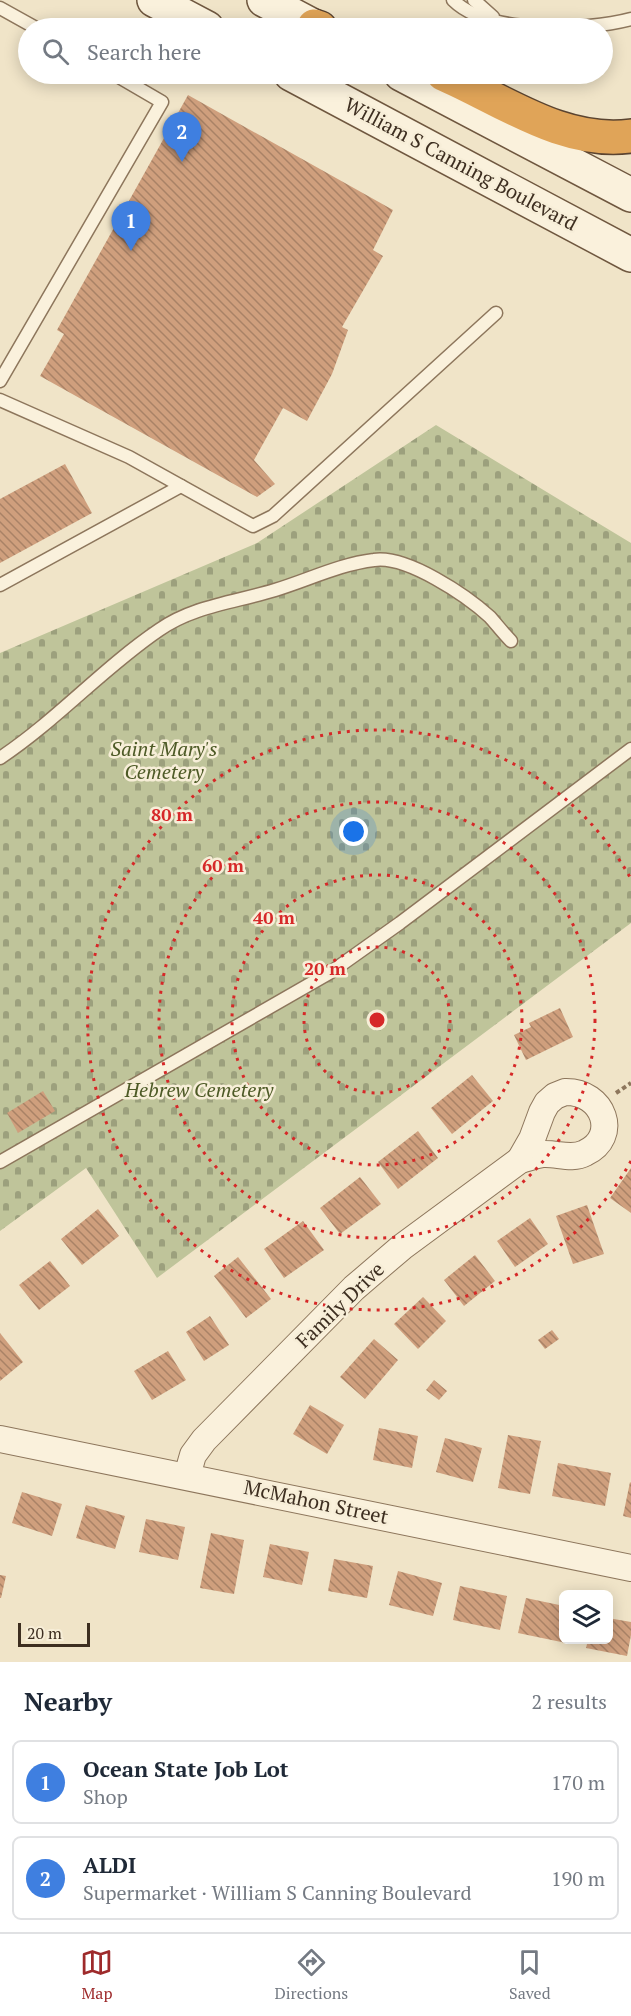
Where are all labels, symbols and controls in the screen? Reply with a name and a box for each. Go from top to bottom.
search box [18,18,613,84]
icon: search [39,35,72,68]
text: Search here [87,37,201,66]
street label: William S Canning Boulevard [340,91,582,237]
pin: 2 [162,112,201,162]
pin: 1 [112,202,150,251]
park label: Saint Mary's Cemetery [111,735,217,785]
text: 80 m [151,802,193,826]
your location [339,817,368,846]
text: 60 m [202,853,244,877]
text: 40 m [253,905,295,929]
text: 20 m [304,956,346,980]
centre of rings [367,1010,387,1030]
park label: Hebrew Cemetery [124,1076,274,1103]
street label: Family Drive [290,1256,390,1354]
street label: McMahon Street [241,1473,391,1530]
map controls [559,1590,613,1644]
button: layers [559,1590,613,1644]
scale bar [18,1620,90,1648]
text: 20 m [27,1622,62,1644]
text: Nearby [24,1684,112,1718]
text: 2 results [532,1688,607,1715]
text: Ocean State Job Lot [83,1754,288,1783]
text: 1 [40,1769,51,1796]
text: 170 m [551,1769,605,1796]
text: Shop [83,1783,128,1810]
text: ALDI [83,1850,136,1879]
text: 2 [40,1865,51,1892]
text: 190 m [551,1865,605,1892]
text: Supermarket · William S Canning Boulevard [83,1879,472,1906]
tab: Map [80,1946,113,2004]
tab: Directions [274,1946,348,2004]
tab: Saved [509,1946,551,2004]

